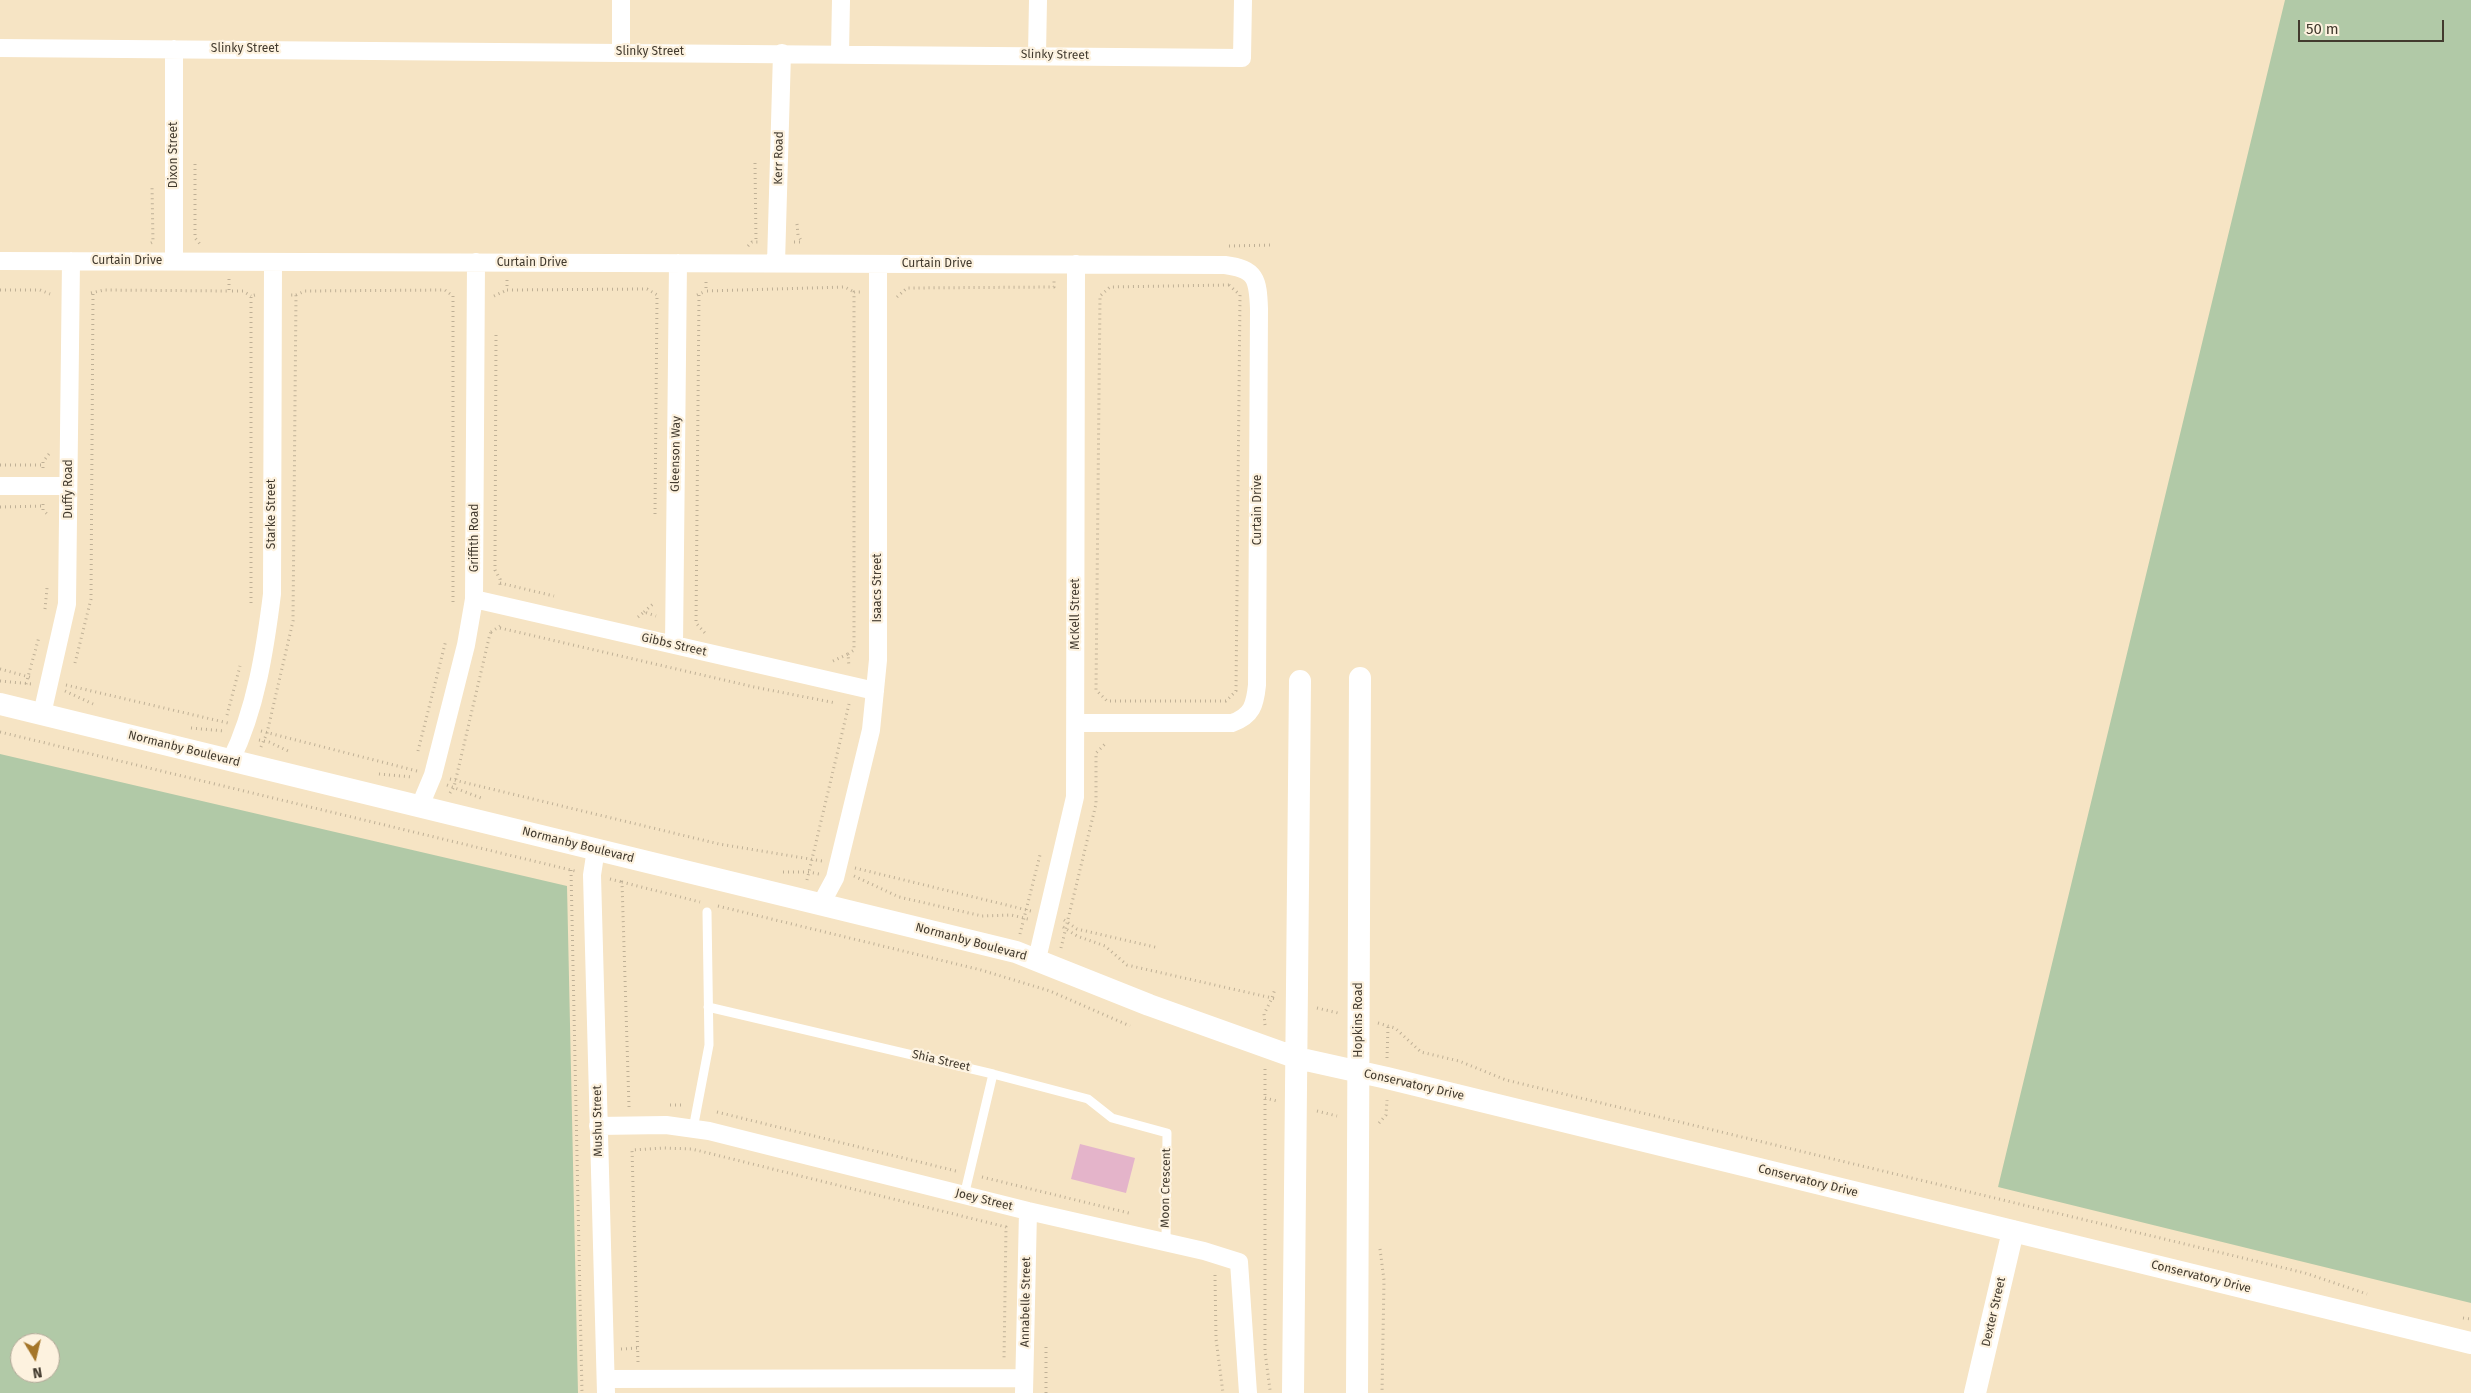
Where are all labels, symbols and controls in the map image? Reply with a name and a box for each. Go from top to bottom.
scale bar [2301,10,2447,42]
text: 50 m [2306,20,2339,38]
street label: Slinky Street [211,42,279,56]
street label: Slinky Street [616,45,684,59]
street label: Slinky Street [1021,47,1089,63]
street label: Dixon Street [167,122,181,188]
street label: Kerr Road [771,131,787,185]
street label: Curtain Drive [92,254,162,268]
street label: Curtain Drive [497,256,567,270]
street label: Curtain Drive [902,257,972,271]
street label: Gleenson Way [668,416,684,492]
street label: Duffy Road [62,459,76,519]
street label: Curtain Drive [1251,475,1265,545]
street label: Starke Street [265,479,279,549]
street label: Griffith Road [468,504,482,572]
street label: Isaacs Street [871,553,885,623]
street label: McKell Street [1069,578,1083,650]
street label: Gibbs Street [640,630,708,660]
street label: Normanby Boulevard [127,728,241,770]
street label: Normanby Boulevard [521,824,635,866]
street label: Normanby Boulevard [914,920,1028,964]
street label: Hopkins Road [1352,982,1366,1058]
street label: Shia Street [911,1047,971,1075]
street label: Conservatory Drive [1362,1066,1466,1104]
street label: Mushu Street [590,1085,606,1157]
street label: Moon Crescent [1158,1148,1174,1228]
street label: Conservatory Drive [1757,1162,1859,1200]
street label: Joey Street [954,1186,1014,1214]
street label: Annabelle Street [1018,1257,1034,1347]
street label: Conservatory Drive [2150,1258,2252,1296]
street label: Dexter Street [1979,1276,2009,1348]
north arrow [10,1333,60,1383]
text: N [31,1363,43,1381]

